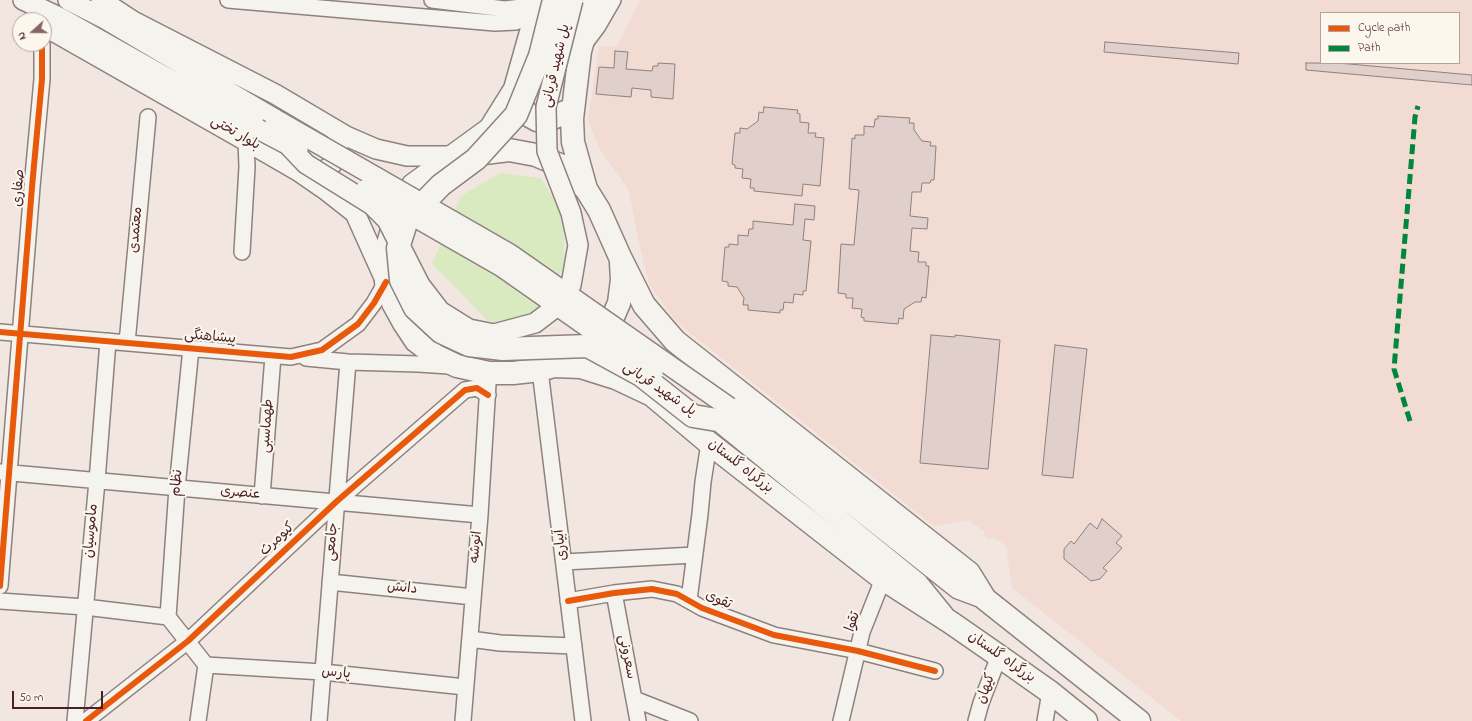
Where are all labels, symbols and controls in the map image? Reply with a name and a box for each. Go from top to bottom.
north arrow [12,12,52,52]
legend [1320,12,1460,64]
text: Cycle path [1358,19,1410,37]
street label: پل شهید قربانی [539,23,575,109]
text: N [13,30,31,42]
text: Path [1358,39,1380,57]
street label: بلوار تختی [207,113,263,155]
street label: صفاری [10,169,30,207]
street label: معتمدی [127,206,147,254]
street label: پیشاهنگی [184,327,236,349]
street label: پل شهید قربانی [619,359,699,421]
street label: طهماسبی [258,398,278,454]
street label: بزرگراه گلستان [704,436,776,498]
street label: نظام [168,469,188,497]
street label: عنصری [219,484,261,504]
street label: ماموسیان [81,503,103,559]
street label: کیومرث [257,519,299,561]
street label: جامعی [323,522,343,562]
street label: آبیاری [552,528,572,562]
street label: انوشه [467,530,487,564]
street label: دانش [386,579,418,599]
street label: تقوی [702,588,734,614]
street label: تقوا [843,610,865,634]
street label: بزرگراه گلستان [964,629,1038,687]
street label: سعرونی [613,633,639,681]
street label: پارس [321,664,351,684]
street label: کیهان [974,672,1000,706]
scale bar [14,683,105,709]
text: 50 m [19,689,43,707]

